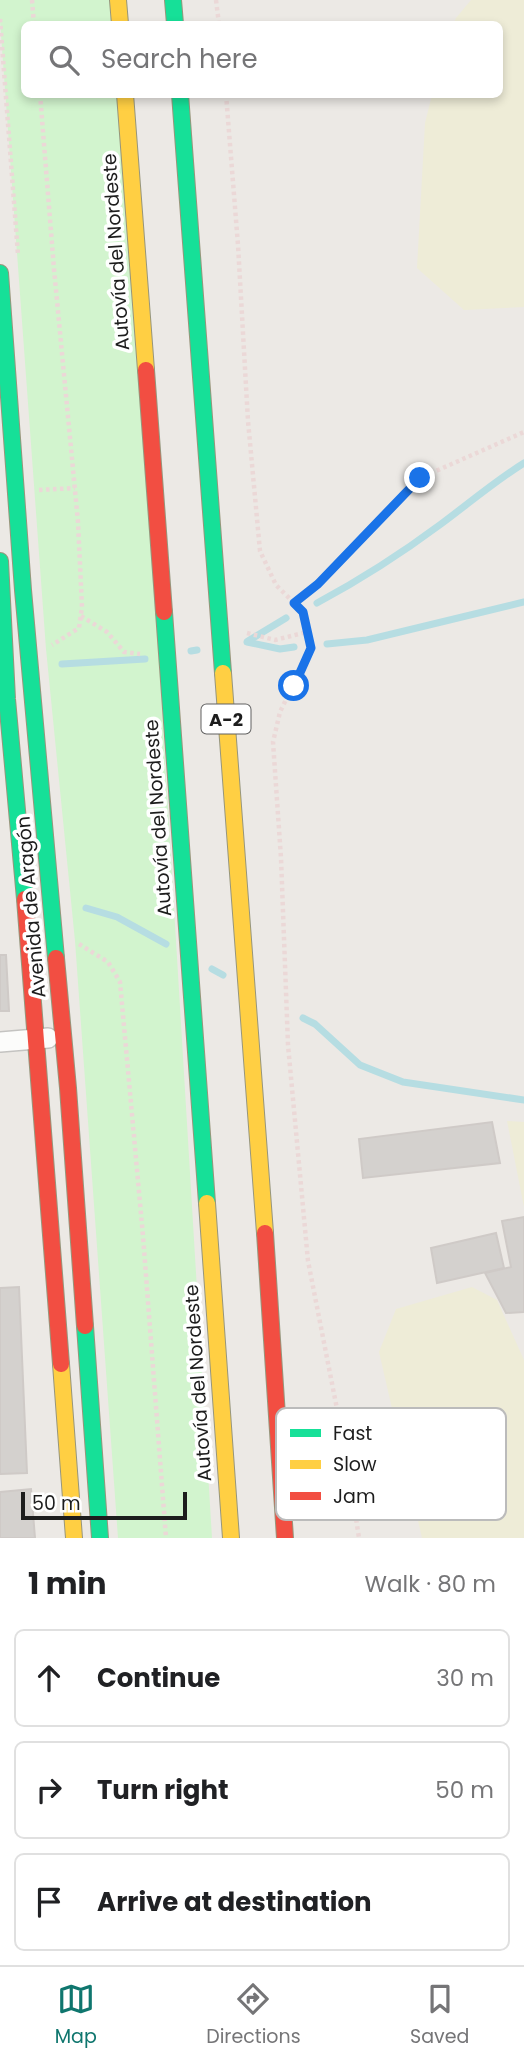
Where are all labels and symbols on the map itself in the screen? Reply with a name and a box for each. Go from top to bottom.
street label: Autovía del Nordeste [96,153,136,351]
route end [404,462,435,493]
route start [278,670,309,701]
road number: A-2 [202,704,250,734]
street label: Autovía del Nordeste [138,719,178,917]
street label: Avenida de Aragón [10,815,52,999]
street label: Autovía del Nordeste [178,1284,218,1482]
legend [276,1408,506,1520]
text: Fast [333,1420,372,1447]
text: Slow [333,1451,377,1478]
text: Jam [333,1483,375,1510]
scale bar [21,1489,187,1521]

